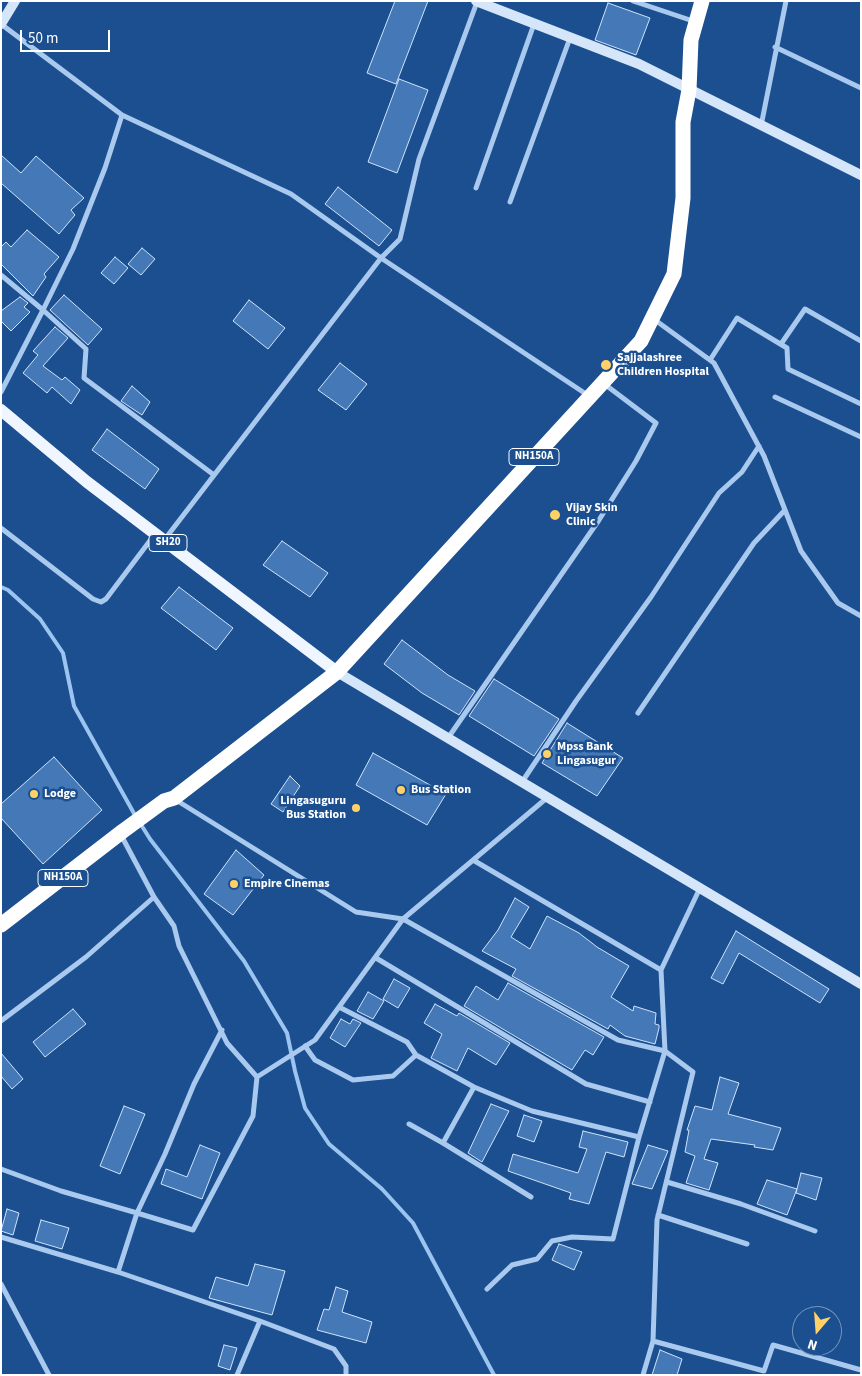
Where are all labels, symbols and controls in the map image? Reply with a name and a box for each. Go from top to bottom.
scale bar [22,20,112,52]
text: 50 m [28,28,58,49]
place label: Sajjalashree Children Hospital [617,351,709,379]
marker: Sajjalashree Children Hospital [599,358,613,372]
road number: NH150A [509,448,559,466]
place label: Vijay Skin Clinic [566,501,618,529]
marker: Vijay Skin Clinic [548,508,562,522]
road number: SH20 [149,534,187,552]
place label: Mpss Bank Lingasugur [557,740,616,768]
marker: Mpss Bank Lingasugur [541,748,553,760]
place label: Bus Station [411,783,471,797]
marker: Bus Station [395,784,407,796]
place label: Lodge [44,787,76,801]
marker: Lodge [28,788,40,800]
place label: Lingasuguru Bus Station [280,794,346,822]
marker: Lingasuguru Bus Station [350,802,362,814]
road number: NH150A [38,870,88,886]
place label: Empire Cinemas [244,877,330,891]
marker: Empire Cinemas [228,878,240,890]
north arrow [792,1306,842,1356]
text: N [805,1333,820,1355]

